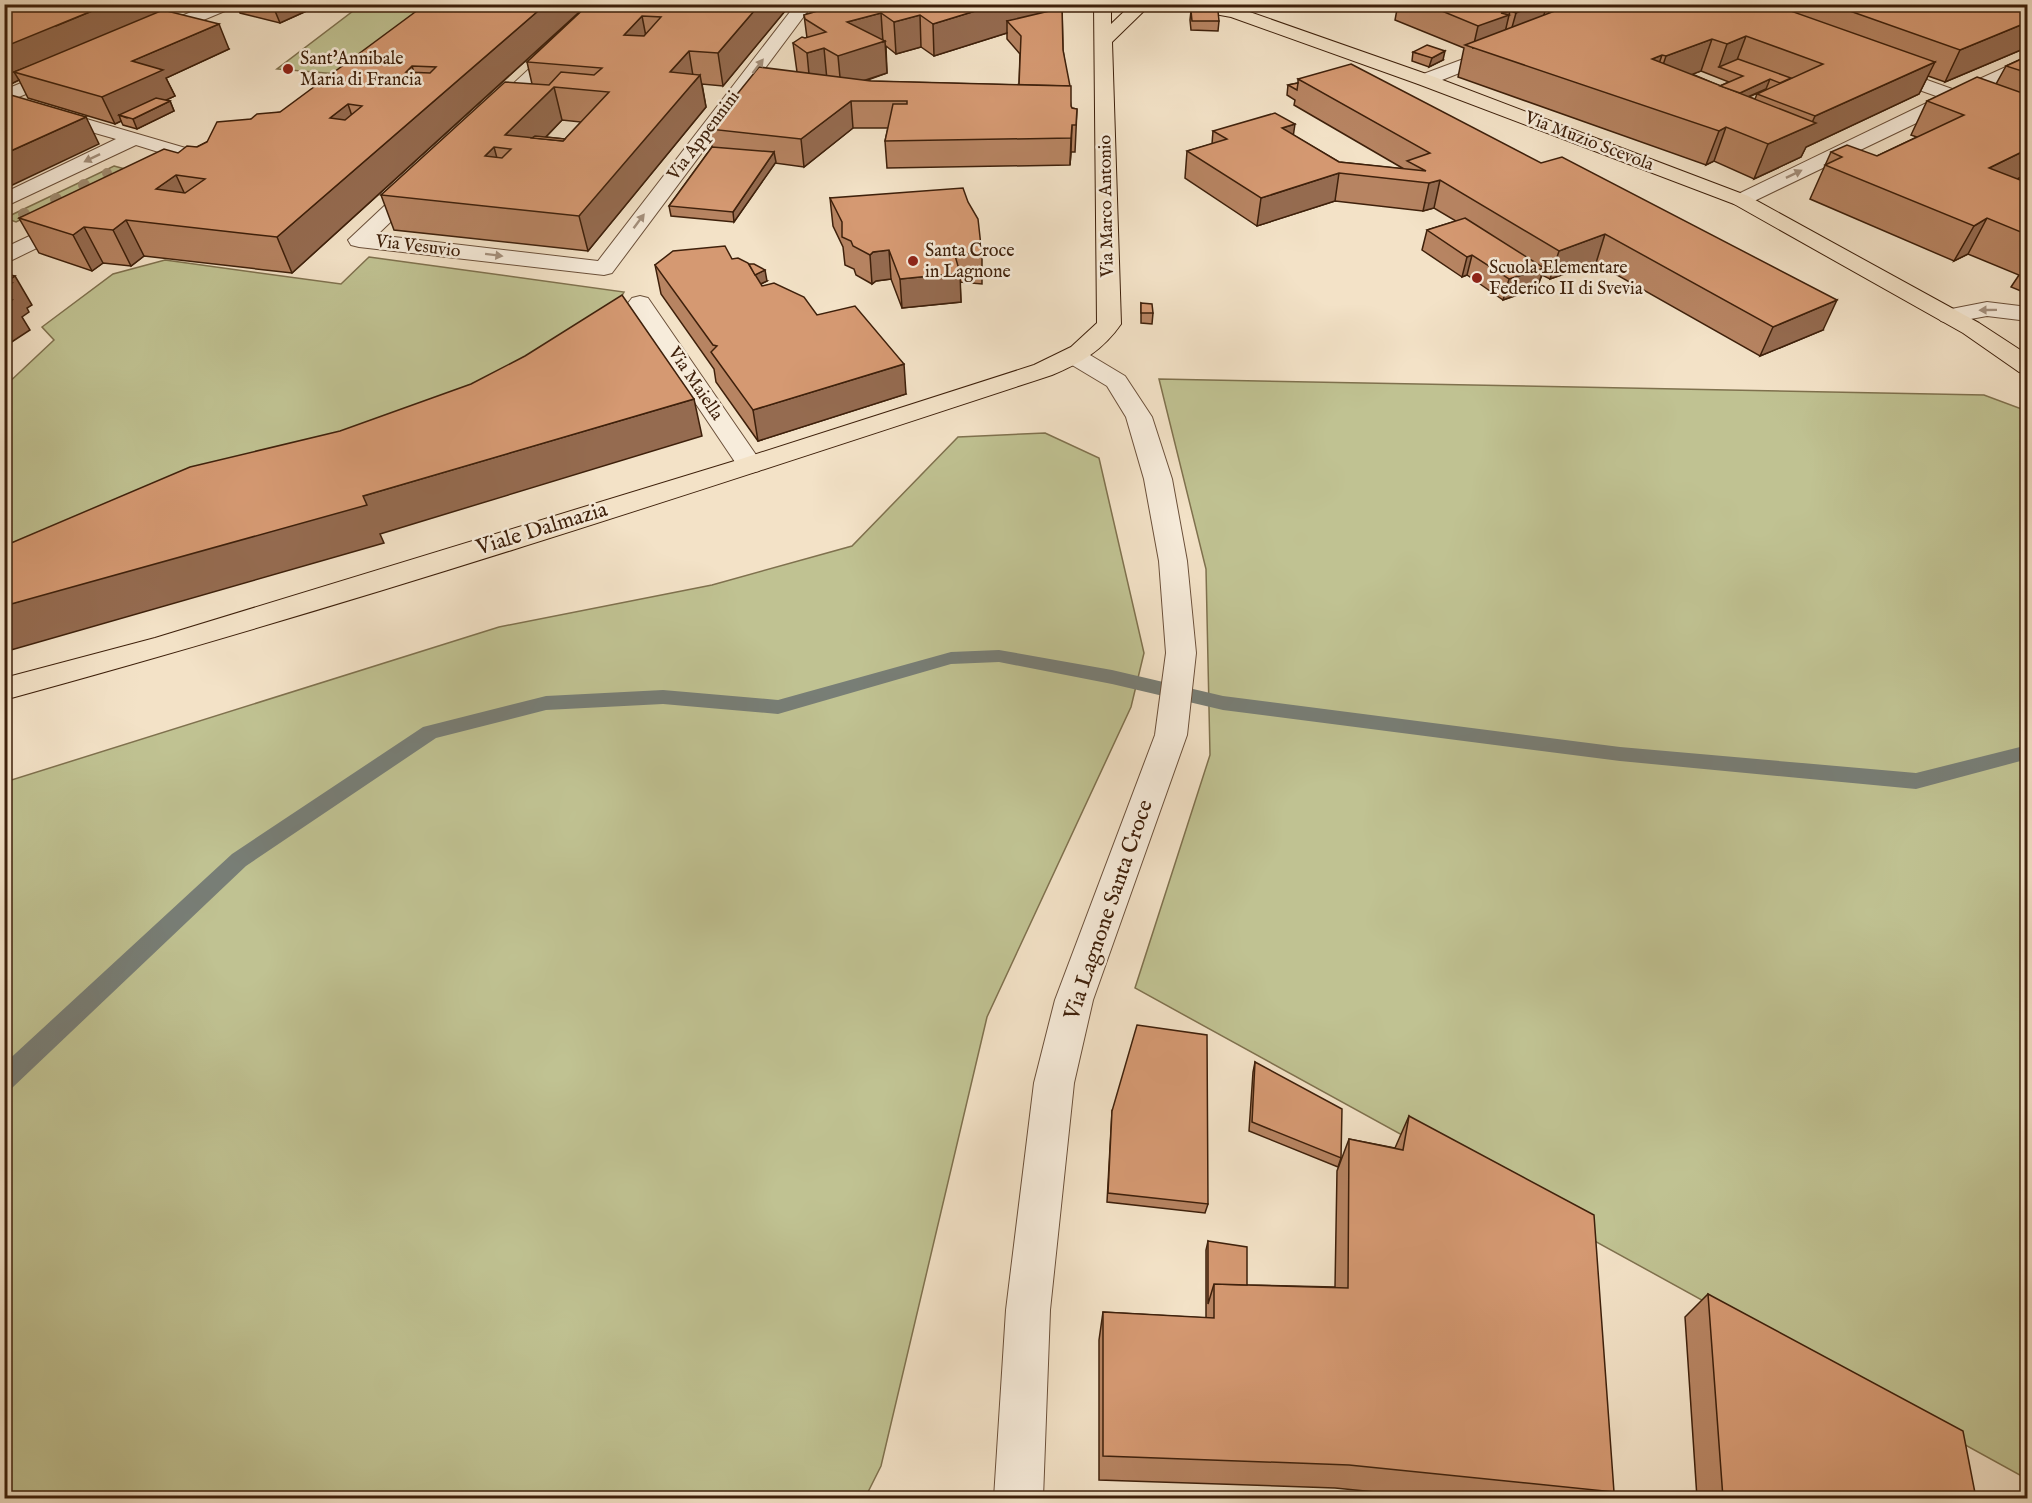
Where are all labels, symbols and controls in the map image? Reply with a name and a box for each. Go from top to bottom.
place label: Sant'Annibale Maria di Francia [300,48,422,92]
one-way arrow [751,59,763,74]
marker: Sant'Annibale Maria di Francia [281,62,295,76]
street label: Via Appennini [662,86,745,186]
street label: Via Muzio Scevola [1520,106,1657,177]
street label: Via Marco Antonio [1094,134,1120,278]
one-way arrow [84,154,101,163]
one-way arrow [1785,170,1802,179]
one-way arrow [633,214,645,229]
street label: Via Vesuvio [373,230,462,264]
place label: Santa Croce in Lagnone [925,240,1015,284]
one-way arrow [484,250,503,260]
marker: Santa Croce in Lagnone [906,254,920,268]
place label: Scuola Elementare Federico II di Svevia [1489,257,1643,301]
marker: Scuola Elementare Federico II di Svevia [1470,271,1484,285]
one-way arrow [1979,305,1998,315]
street label: Via Maiella [662,342,728,425]
street label: Viale Dalmazia [472,496,612,563]
street label: Via Lagnone Santa Croce [1058,796,1160,1025]

